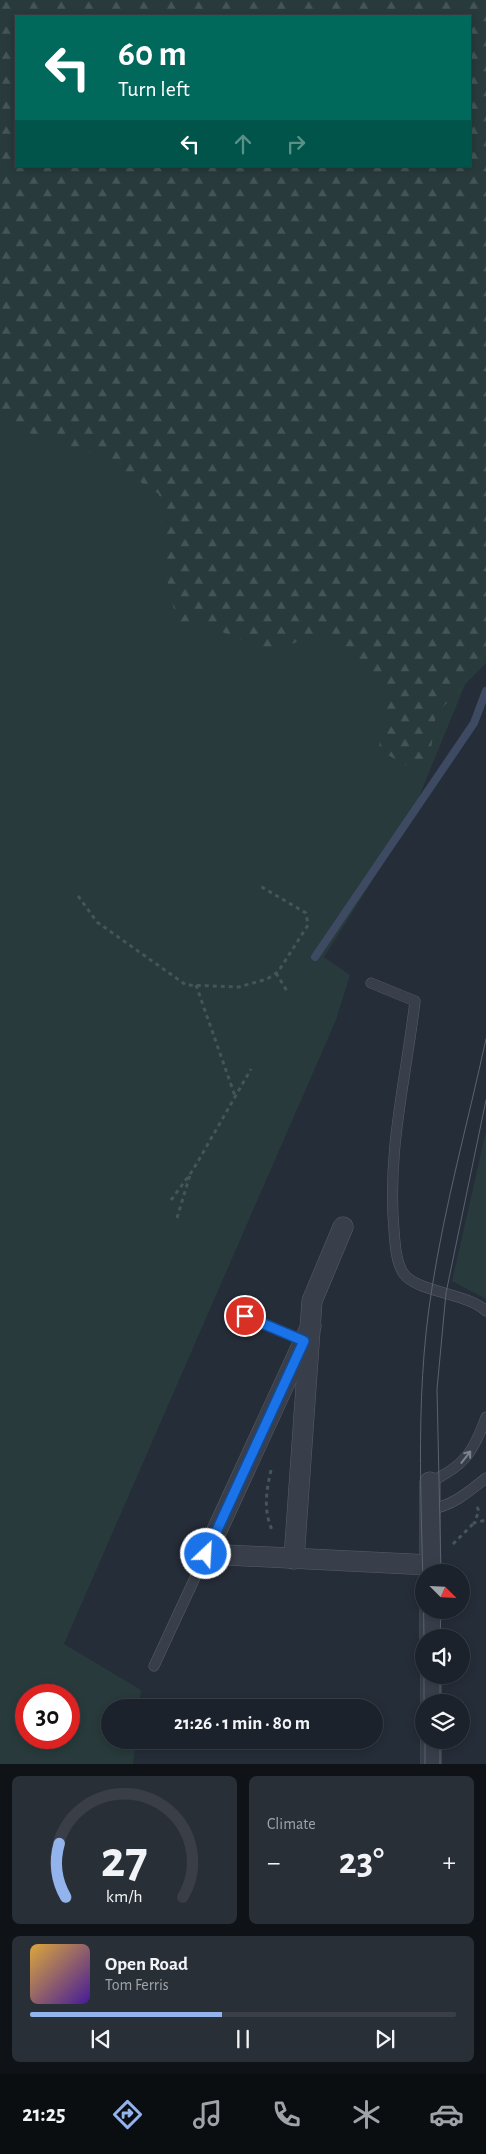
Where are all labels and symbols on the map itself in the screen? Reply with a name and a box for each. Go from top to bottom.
pin [224,1295,266,1337]
one-way arrow [460,1451,471,1464]
position arrow [179,1527,231,1579]
north arrow [415,1564,470,1619]
speed limit sign: 30 [15,1684,80,1749]

